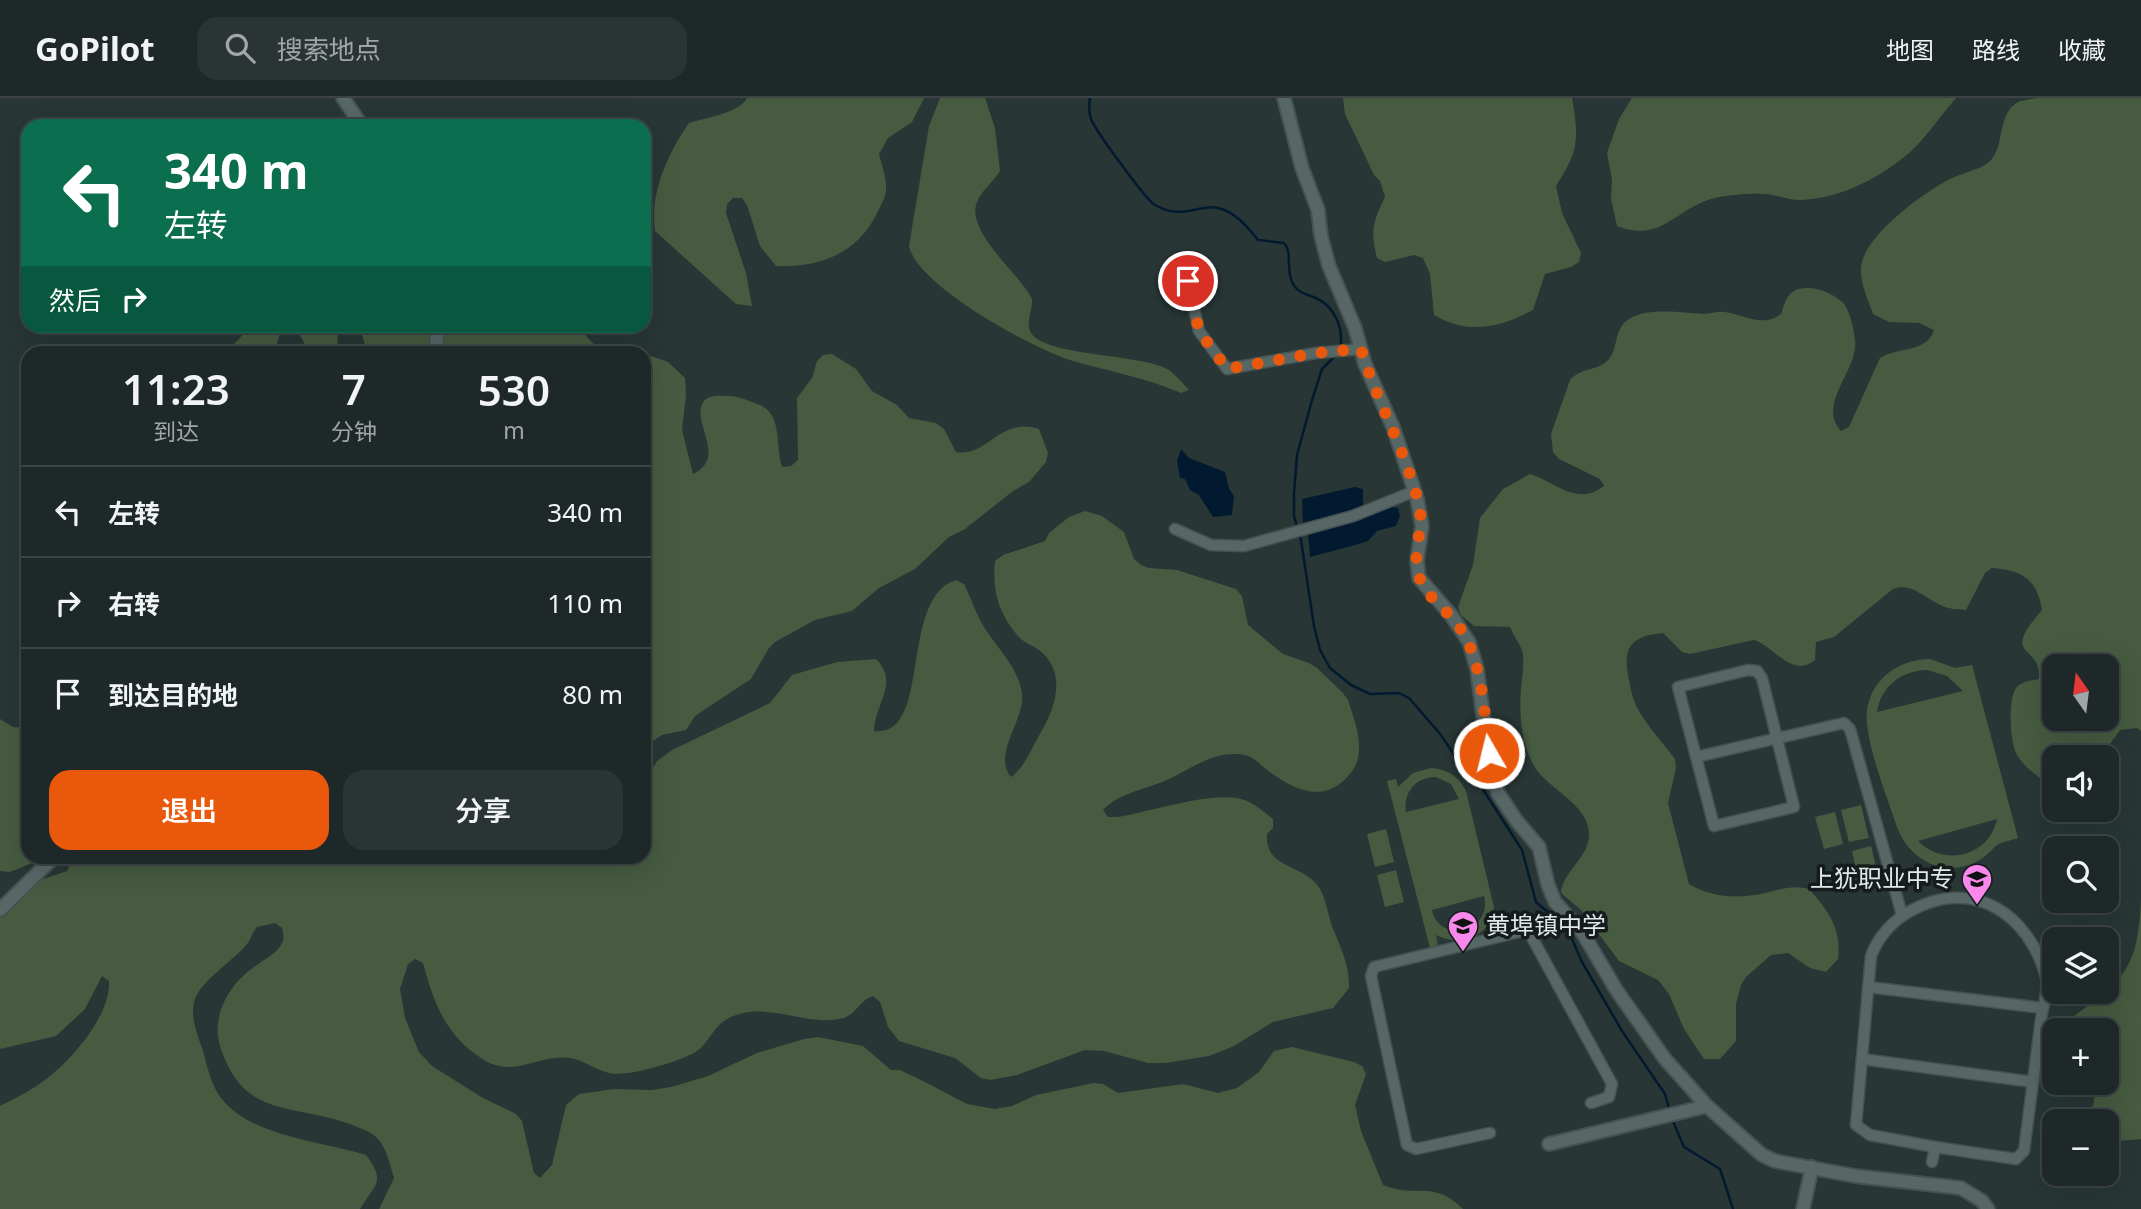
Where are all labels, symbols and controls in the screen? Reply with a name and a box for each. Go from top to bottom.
search box [197,17,687,80]
text: GoPilot [35,26,155,71]
icon: search [221,29,259,67]
text: 搜索地点 [277,31,381,67]
text: 地图 [1886,33,1934,66]
text: 路线 [1972,33,2020,66]
text: 收藏 [2058,33,2106,66]
text: 340 m [164,137,309,203]
icon: left [49,147,140,238]
text: 左转 [164,203,228,246]
pin [1158,251,1218,311]
icon: arrive [1169,262,1207,300]
icon: right [115,280,153,318]
text: 然后 [49,282,101,318]
text: 11:23 [122,360,230,417]
text: 7 [342,360,366,417]
text: 530 [478,361,550,418]
text: m [503,414,525,446]
text: 到达 [153,415,199,447]
text: 分钟 [331,415,377,447]
icon: left [49,493,87,531]
text: 340 m [547,494,623,530]
text: 左转 [108,495,160,531]
icon: right [49,584,87,622]
text: 110 m [547,585,623,621]
text: 右转 [108,586,160,622]
north arrow [2042,654,2119,732]
map controls [2042,654,2119,1186]
icon: arrive [49,675,87,713]
text: 80 m [562,676,623,712]
text: 到达目的地 [108,677,238,713]
position arrow [1452,716,1526,790]
button: sound [2042,745,2119,822]
button: 退出 [49,770,329,850]
button: 分享 [343,770,623,850]
button: search [2042,836,2119,913]
place label: 上犹职业中专 [1810,861,1954,894]
school or university icon: 上犹职业中专 [1960,862,1994,906]
place label: 黄埠镇中学 [1486,908,1606,941]
school or university icon: 黄埠镇中学 [1446,909,1480,953]
button: layers [2042,927,2119,1004]
button: + [2042,1018,2119,1095]
button: − [2042,1109,2119,1186]

